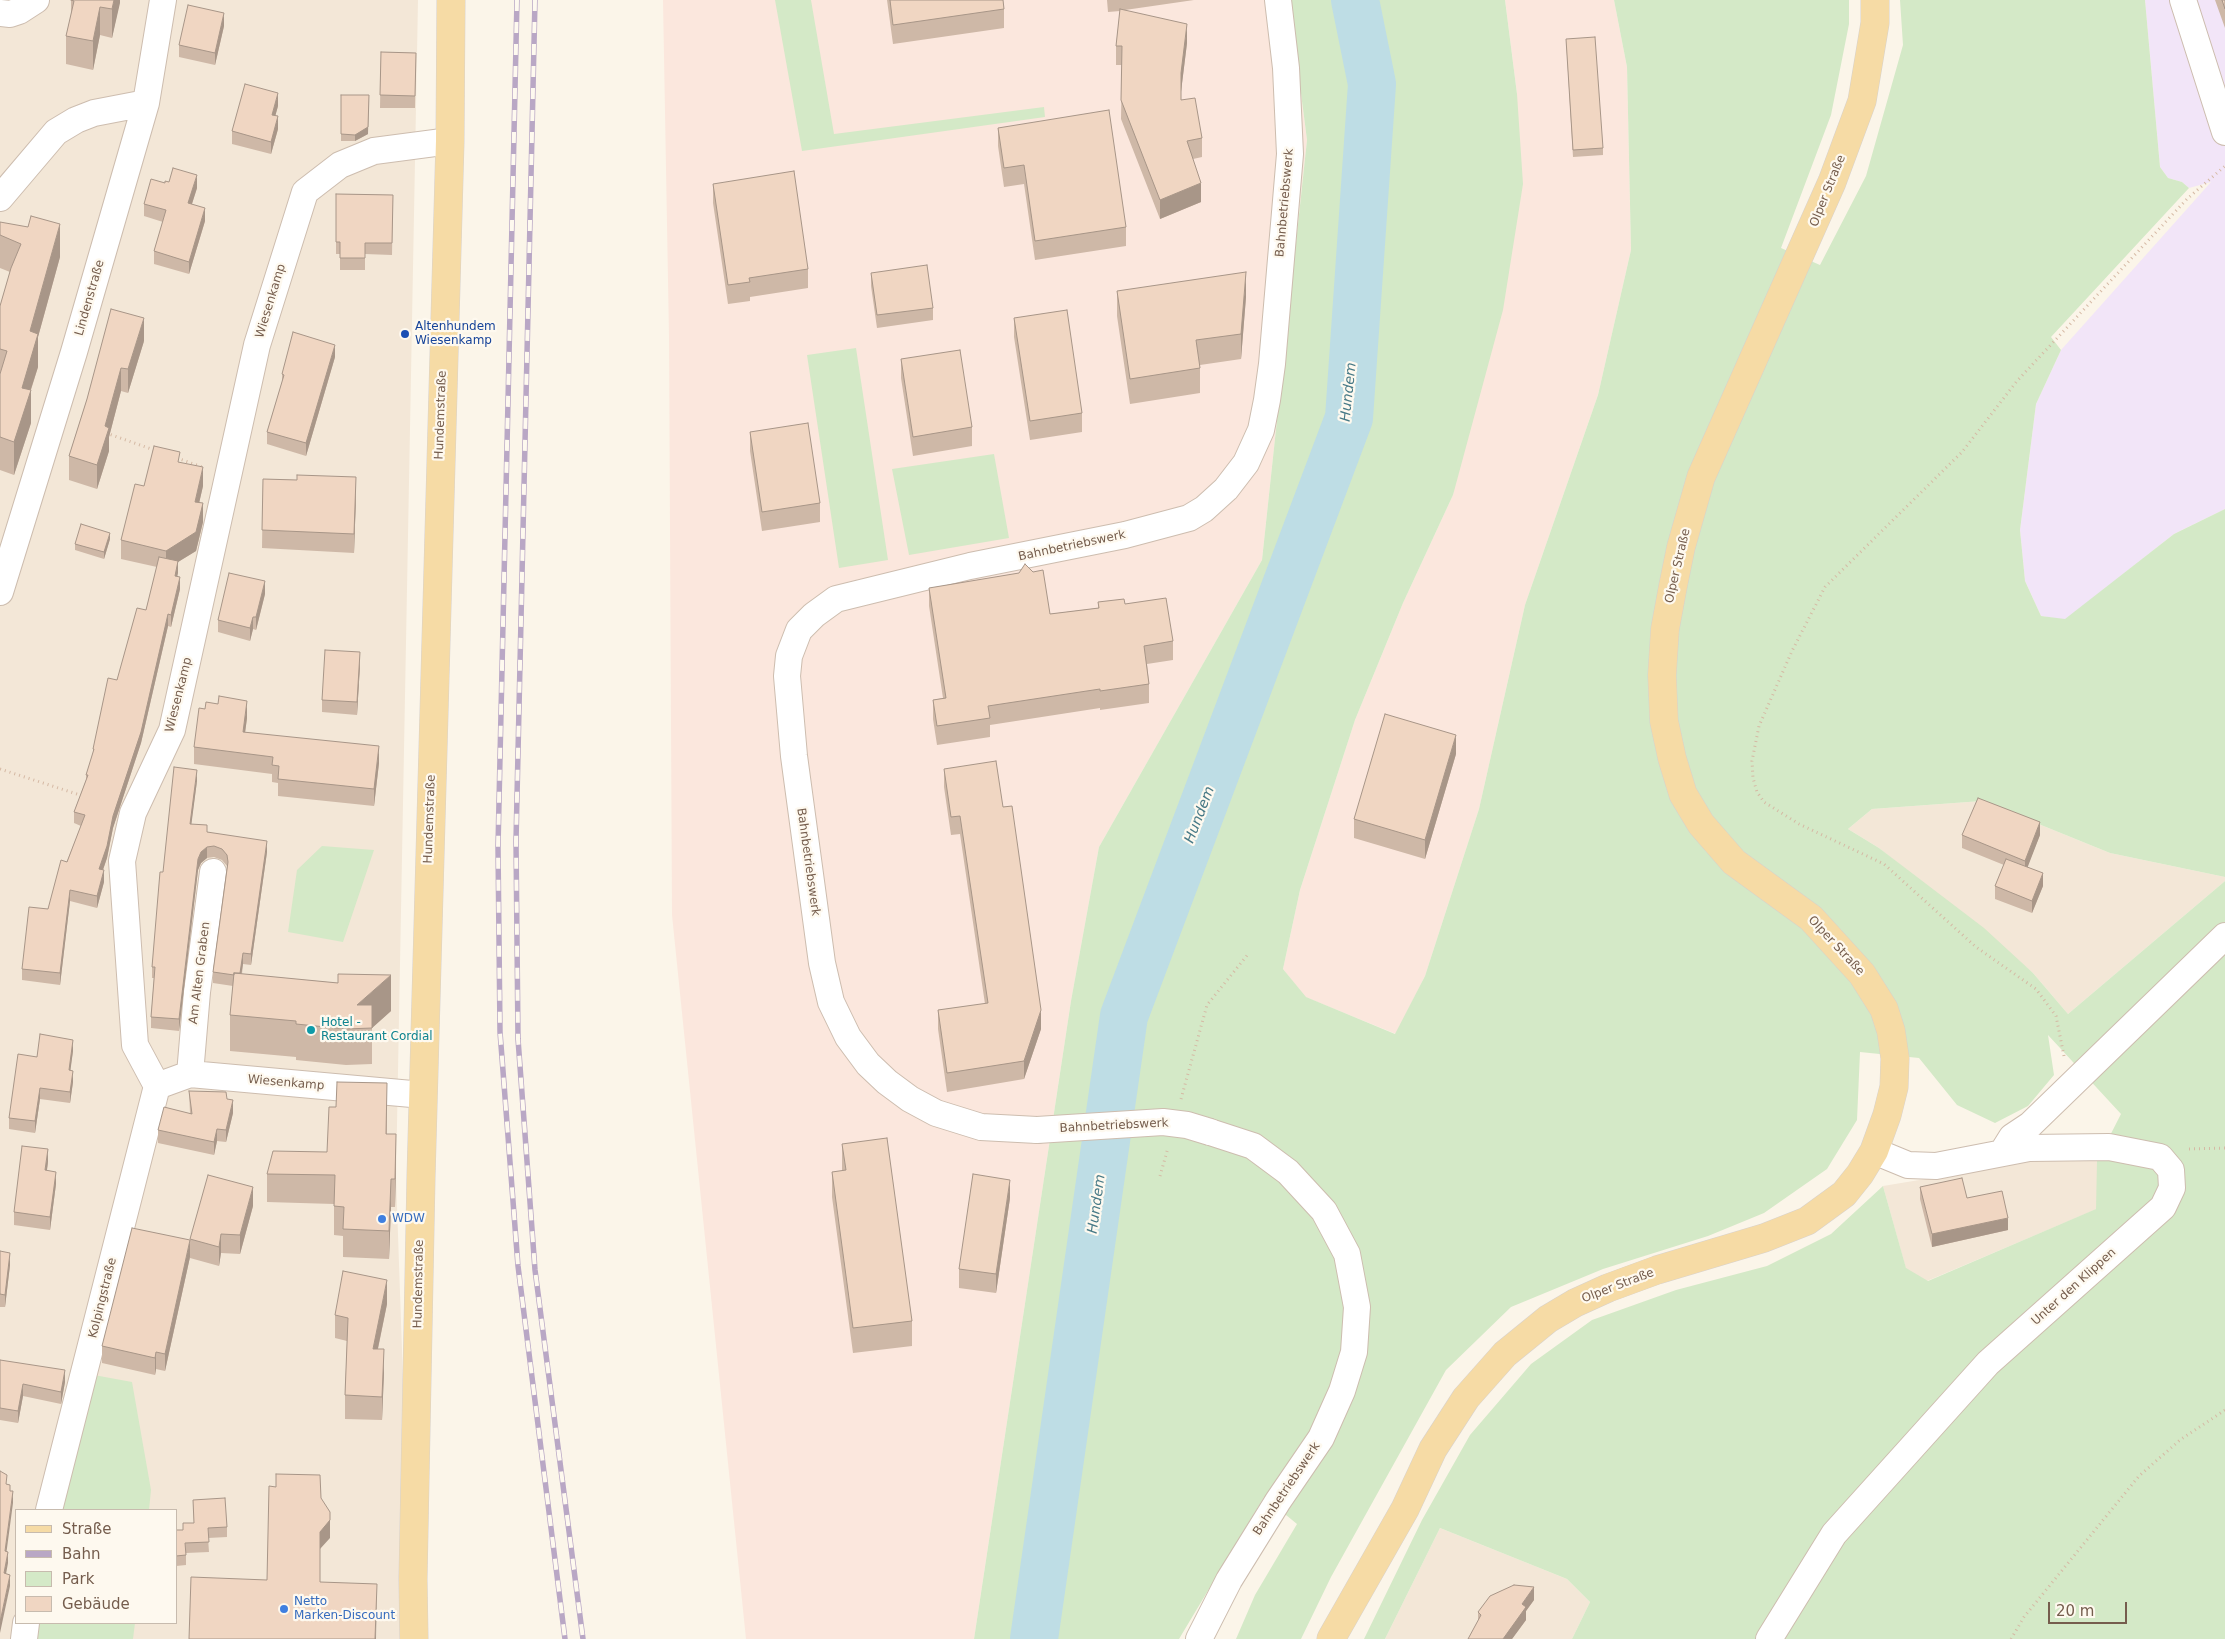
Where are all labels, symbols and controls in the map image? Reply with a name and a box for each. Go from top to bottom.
street label: Bahnbetriebswerk [1273,148,1297,258]
street label: Olper Straße [1807,153,1849,229]
street label: Lindenstraße [72,258,108,338]
street label: Wiesenkamp [253,262,289,340]
place label: Altenhundem Wiesenkamp [415,320,496,348]
marker: Altenhundem Wiesenkamp [399,328,411,340]
water label: Hundem [1338,362,1360,422]
street label: Hundemstraße [432,370,450,460]
street label: Olper Straße [1662,527,1694,605]
street label: Bahnbetriebswerk [1017,528,1127,564]
street label: Wiesenkamp [163,656,195,734]
street label: Hundemstraße [421,774,439,864]
water label: Hundem [1182,784,1218,846]
street label: Bahnbetriebswerk [793,807,823,917]
street label: Olper Straße [1805,913,1867,979]
street label: Am Alten Graben [187,921,213,1025]
place label: Hotel - Restaurant Cordial [321,1016,433,1044]
marker: Hotel - Restaurant Cordial [305,1024,317,1036]
street label: Wiesenkamp [247,1072,325,1094]
street label: Bahnbetriebswerk [1059,1116,1169,1136]
water label: Hundem [1085,1173,1109,1235]
place label: WDW [392,1212,425,1226]
marker: WDW [376,1213,388,1225]
street label: Hundemstraße [411,1239,427,1329]
street label: Unter den Klippen [2029,1245,2119,1329]
street label: Kolpingstraße [86,1256,120,1340]
street label: Olper Straße [1580,1266,1656,1306]
street label: Bahnbetriebswerk [1251,1440,1323,1538]
legend [15,1509,178,1624]
text: Straße [62,1520,111,1538]
text: Bahn [62,1545,101,1563]
text: Park [62,1570,94,1588]
scale bar [2050,1592,2129,1624]
text: Gebäude [62,1595,130,1613]
place label: Netto Marken-Discount [294,1595,395,1623]
text: 20 m [2056,1602,2094,1620]
marker: Netto Marken-Discount [278,1603,290,1615]

